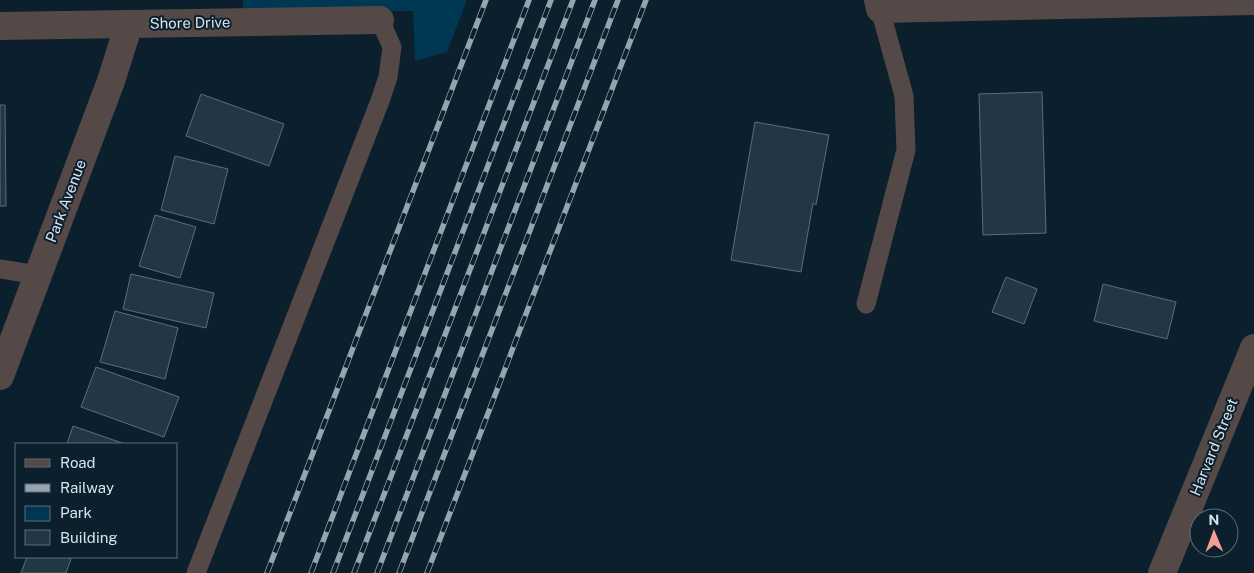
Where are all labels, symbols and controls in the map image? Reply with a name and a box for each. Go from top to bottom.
street label: Shore Drive [149,13,231,32]
street label: Park Avenue [42,157,89,245]
street label: Harvard Street [1186,395,1241,498]
legend [15,443,178,558]
text: Road [60,454,96,471]
text: Railway [60,479,114,496]
text: Park [60,504,92,521]
north arrow [1189,508,1239,558]
text: N [1208,512,1219,528]
text: Building [60,529,118,546]

